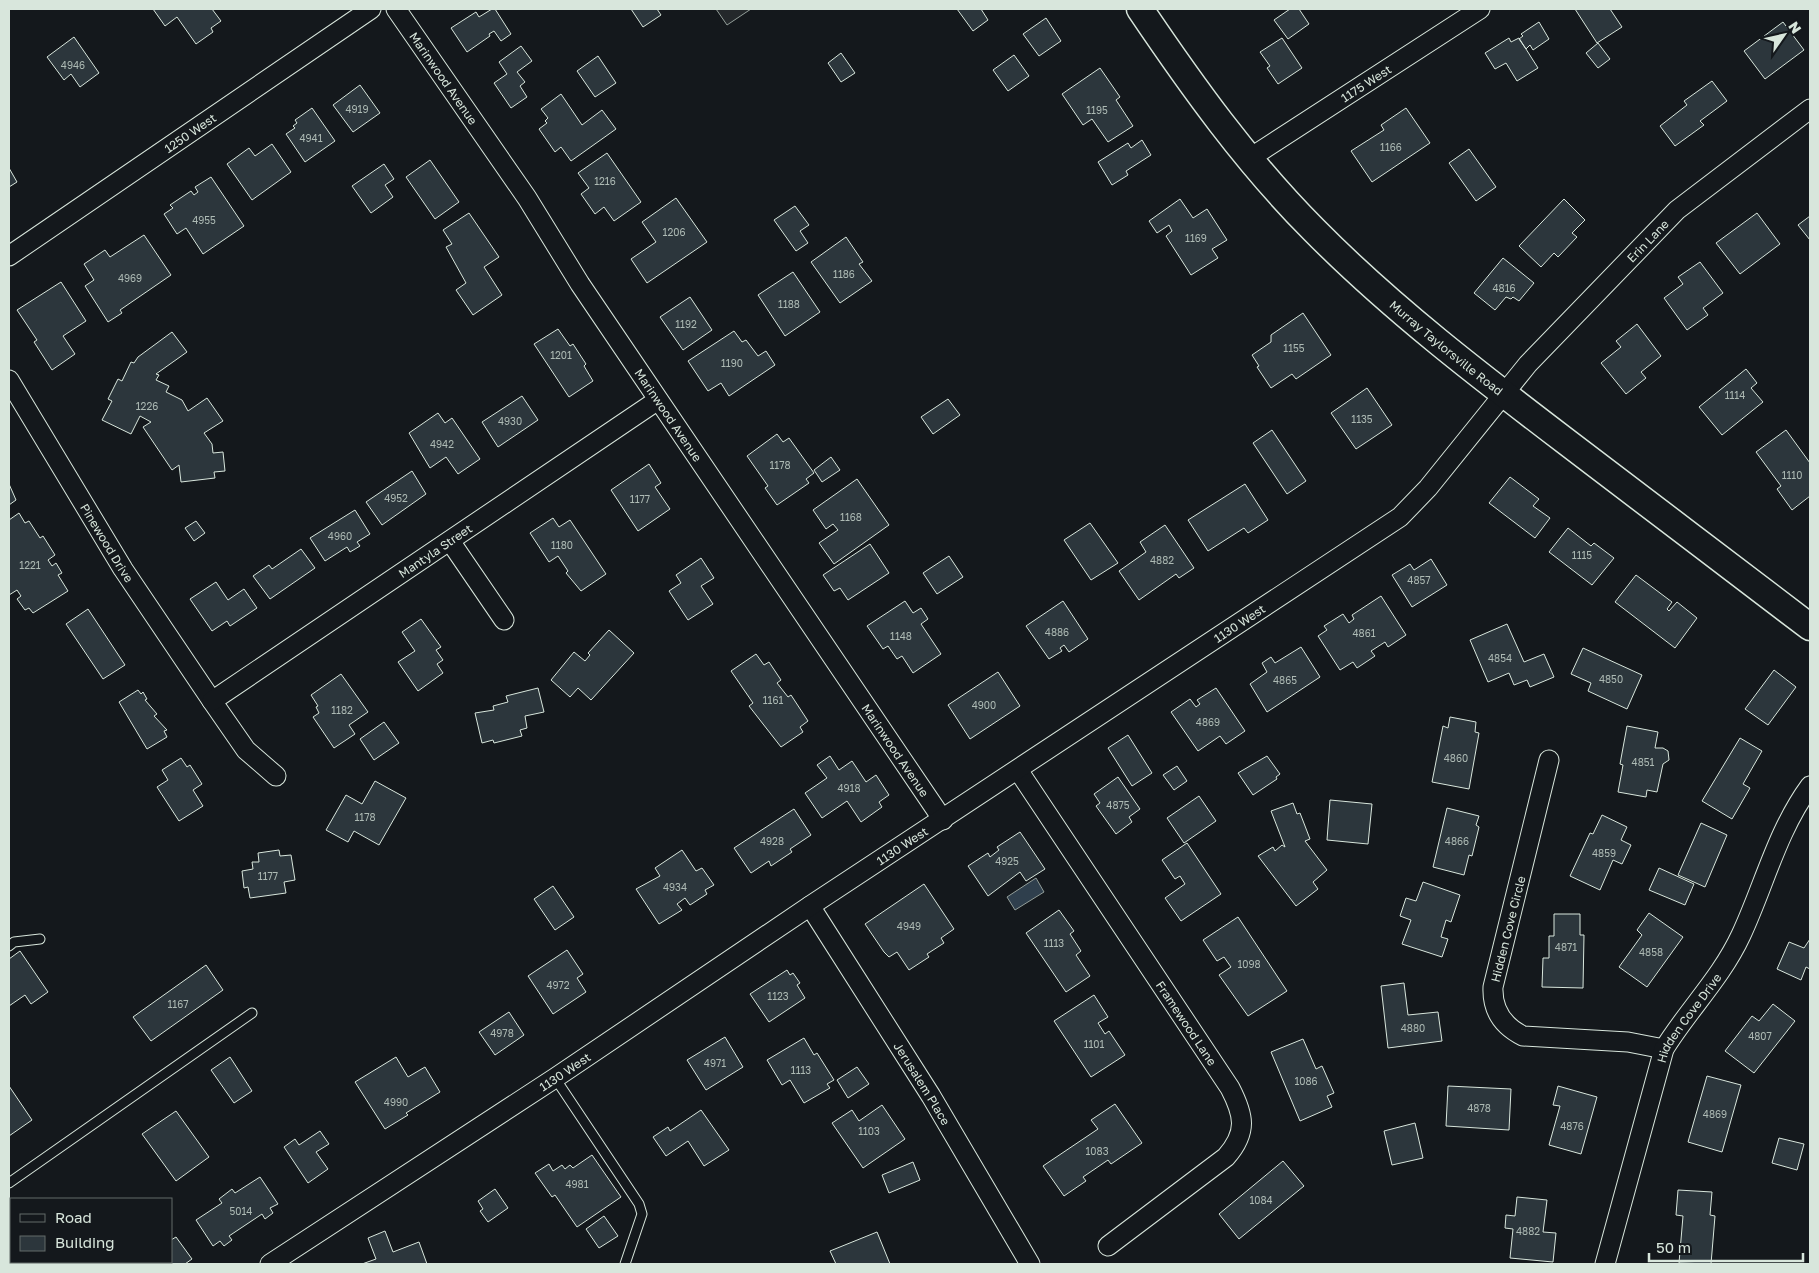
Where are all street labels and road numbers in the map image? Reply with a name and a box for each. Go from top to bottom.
street label: Marinwood Avenue [407,29,481,127]
street label: 1175 West [1338,61,1394,105]
street label: 1250 West [161,110,219,156]
street label: Erin Lane [1623,216,1672,265]
street label: Murray Taylorsville Road [1387,297,1506,398]
street label: Marinwood Avenue [632,365,705,464]
street label: Pinewood Drive [78,500,137,585]
street label: Mantyla Street [395,520,475,581]
street label: 1130 West [1211,601,1268,645]
street label: Marinwood Avenue [859,701,933,800]
street label: 1130 West [873,823,931,868]
street label: Hidden Cove Circle [1488,874,1528,984]
street label: Hidden Cove Drive [1653,970,1724,1064]
street label: Framewood Lane [1153,978,1220,1068]
street label: Jerusalem Place [891,1039,954,1128]
street label: 1130 West [536,1049,593,1094]

